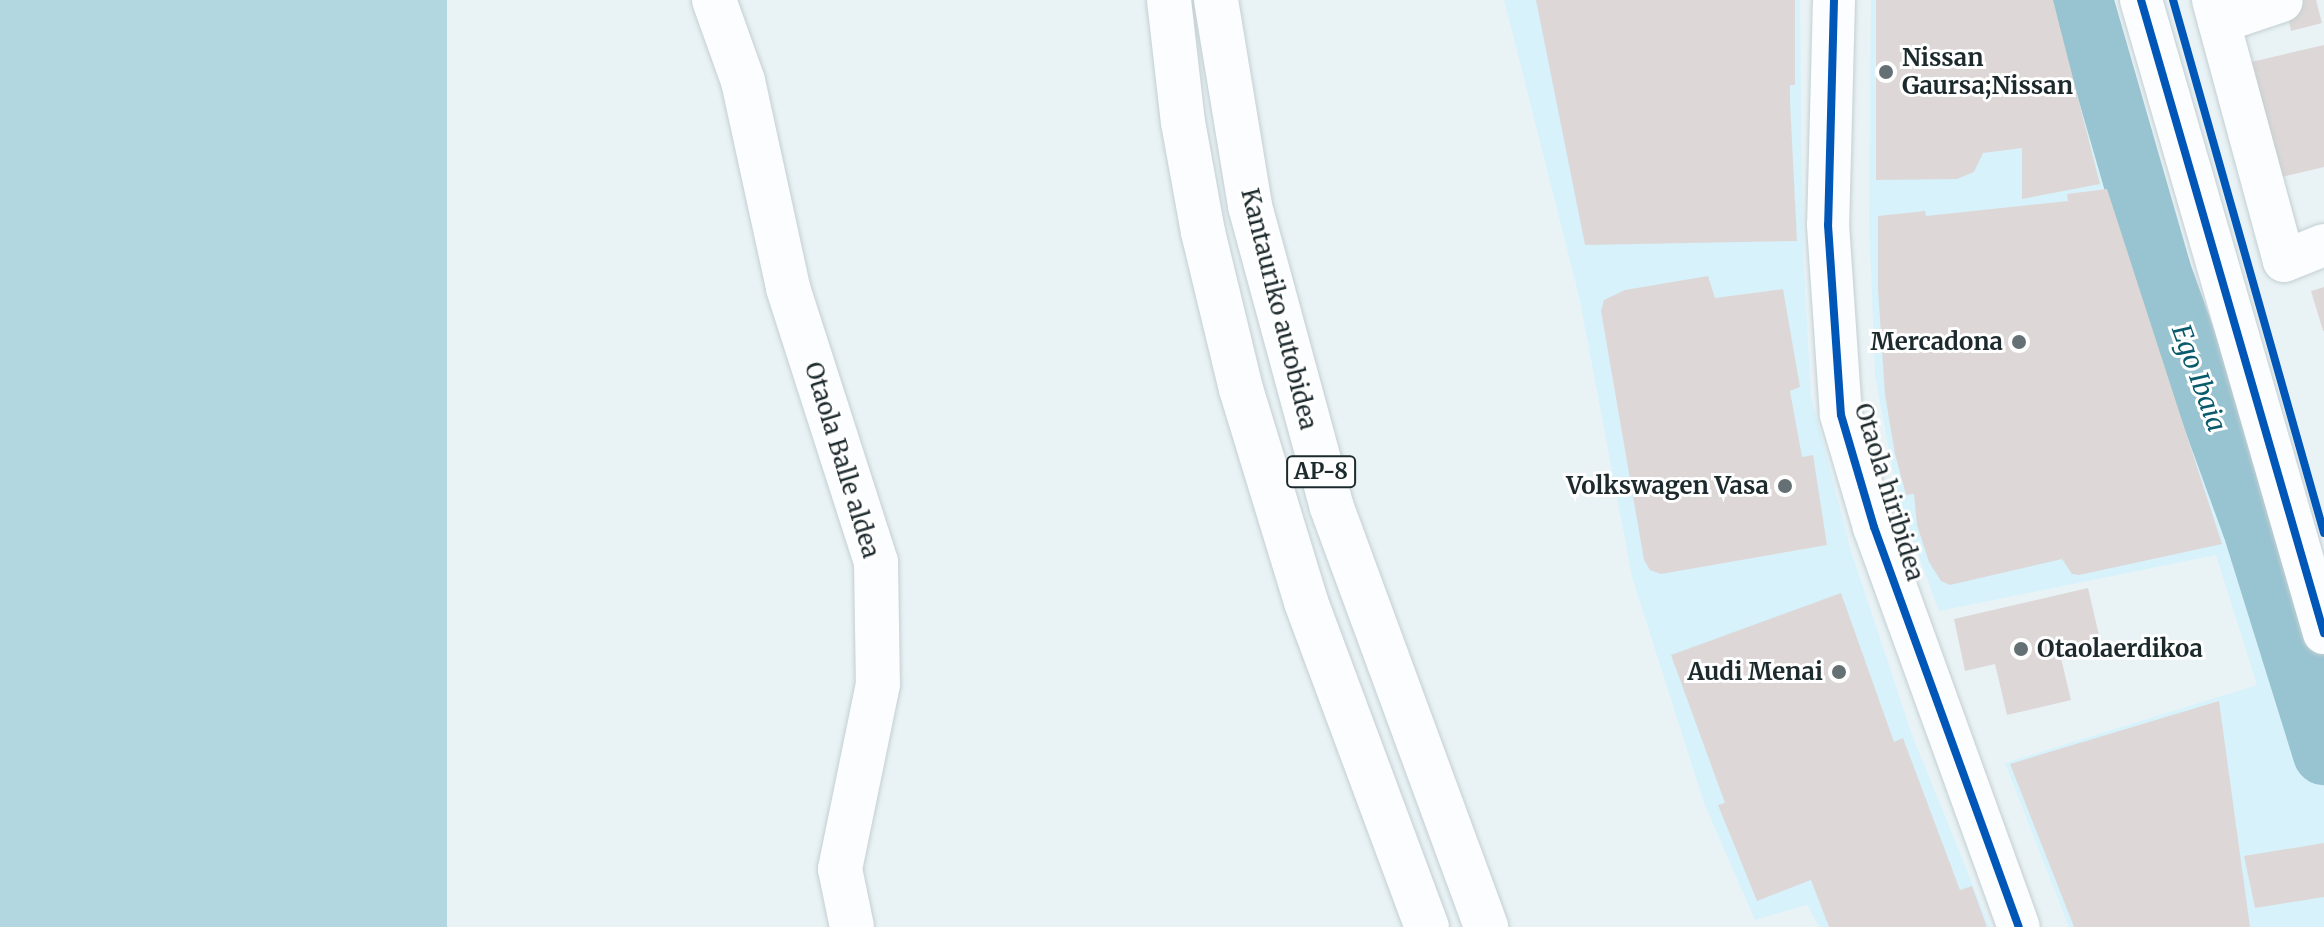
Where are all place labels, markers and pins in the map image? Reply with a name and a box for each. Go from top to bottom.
place label: Nissan Gaursa;Nissan [1902,44,2073,100]
marker: Nissan Gaursa;Nissan [1877,63,1895,81]
place label: Mercadona [1871,328,2003,356]
marker: Mercadona [2010,333,2028,351]
place label: Volkswagen Vasa [1566,472,1769,500]
marker: Volkswagen Vasa [1776,477,1794,495]
place label: Otaolaerdikoa [2037,635,2203,663]
marker: Otaolaerdikoa [2012,640,2030,658]
place label: Audi Menai [1687,658,1823,686]
marker: Audi Menai [1830,663,1848,681]

